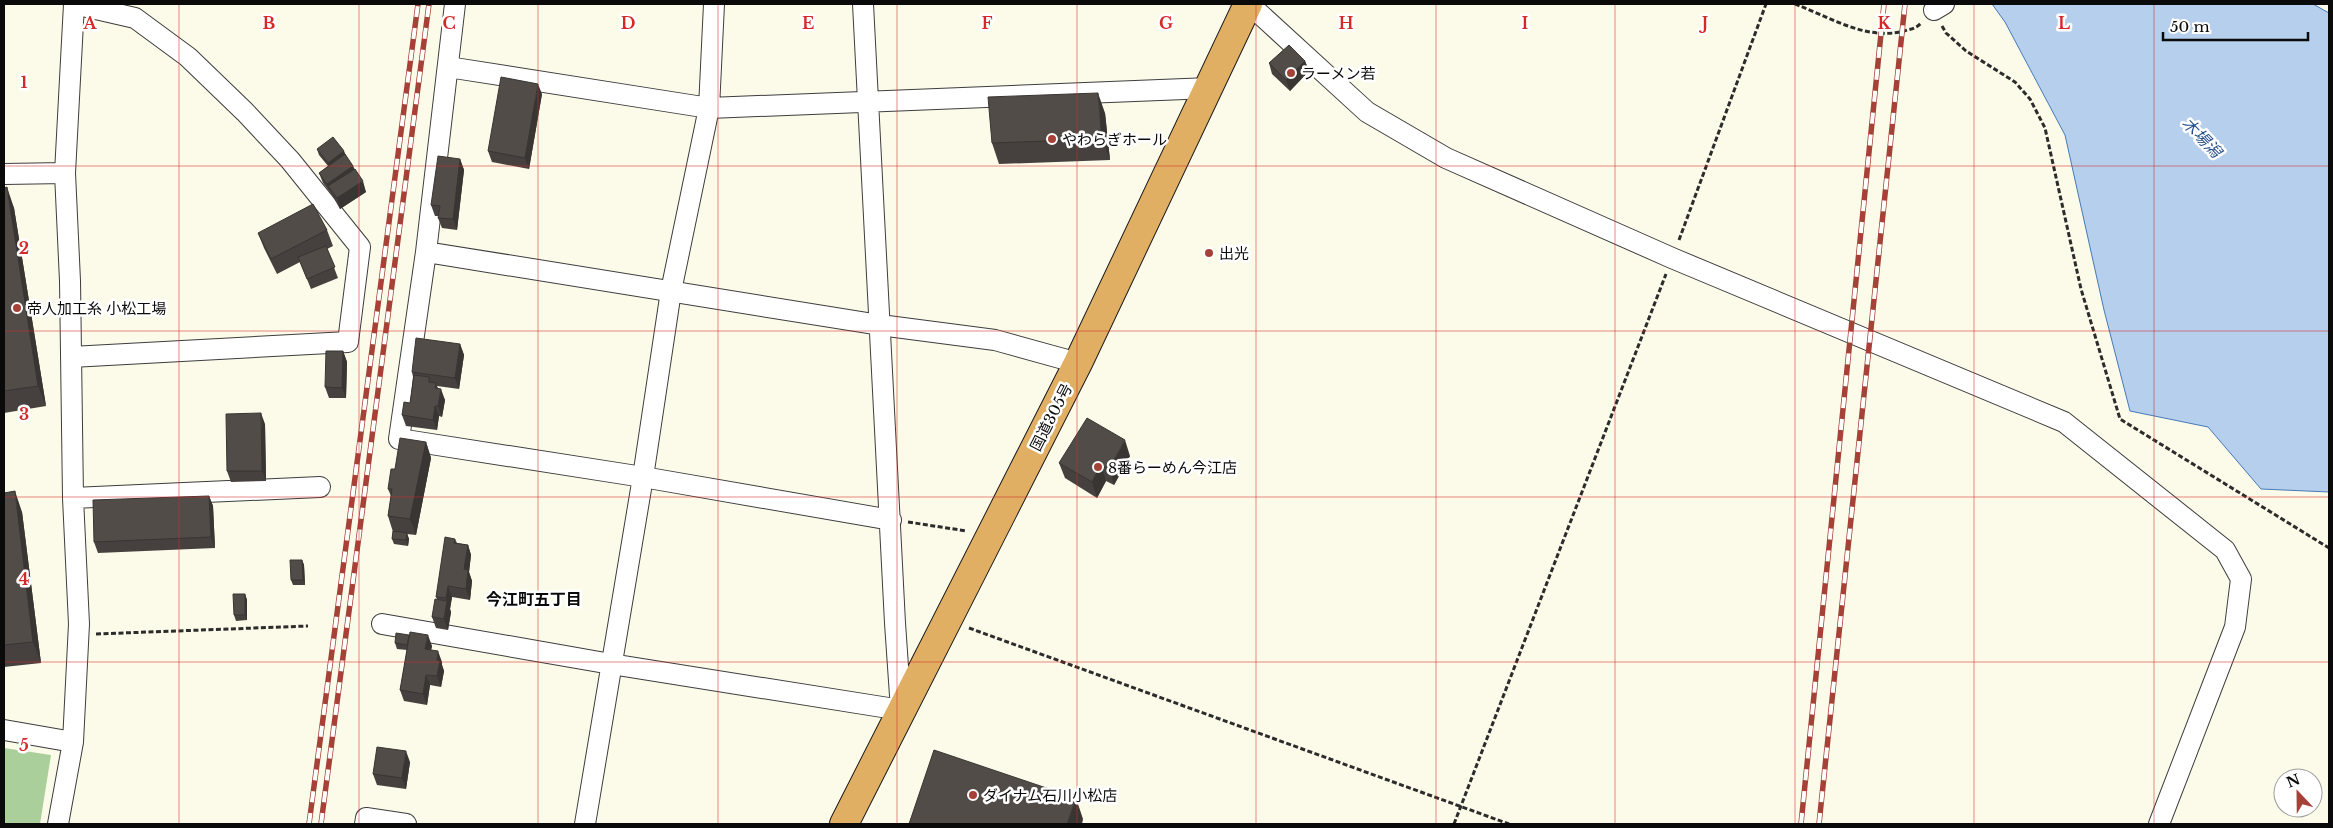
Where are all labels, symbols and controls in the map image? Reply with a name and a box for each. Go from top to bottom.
scale bar [2163,10,2308,42]
text: A [83,13,98,33]
text: B [263,13,276,33]
text: C [442,13,456,33]
text: D [621,13,635,33]
text: E [802,13,814,33]
text: F [981,13,993,33]
text: G [1159,13,1173,33]
text: H [1338,13,1354,33]
text: I [1522,13,1529,33]
text: J [1699,13,1708,33]
text: K [1877,13,1891,33]
text: L [2058,13,2070,33]
text: 50 m [2170,17,2210,36]
place label: ラーメン若 [1301,64,1375,83]
marker: ラーメン若 [1285,67,1297,79]
text: 1 [21,72,28,92]
water label: 木場潟 [2178,113,2227,163]
place label: やわらぎホール [1062,130,1167,149]
marker: やわらぎホール [1046,133,1058,145]
text: 2 [19,238,29,258]
place label: 出光 [1219,244,1249,263]
marker: 出光 [1203,247,1215,259]
place label: 帝人加工糸 小松工場 [27,299,166,318]
marker: 帝人加工糸 小松工場 [11,302,23,314]
street label: 国道305号 [1026,380,1076,454]
text: 3 [19,404,29,424]
place label: 8番らーめん今江店 [1108,458,1237,477]
marker: 8番らーめん今江店 [1092,461,1104,473]
text: 4 [19,569,29,589]
district label: 今江町五丁目 [486,589,582,609]
text: 5 [19,735,29,755]
north arrow [2273,768,2323,818]
text: N [2284,770,2303,792]
place label: ダイナム石川小松店 [983,786,1117,805]
marker: ダイナム石川小松店 [967,789,979,801]

